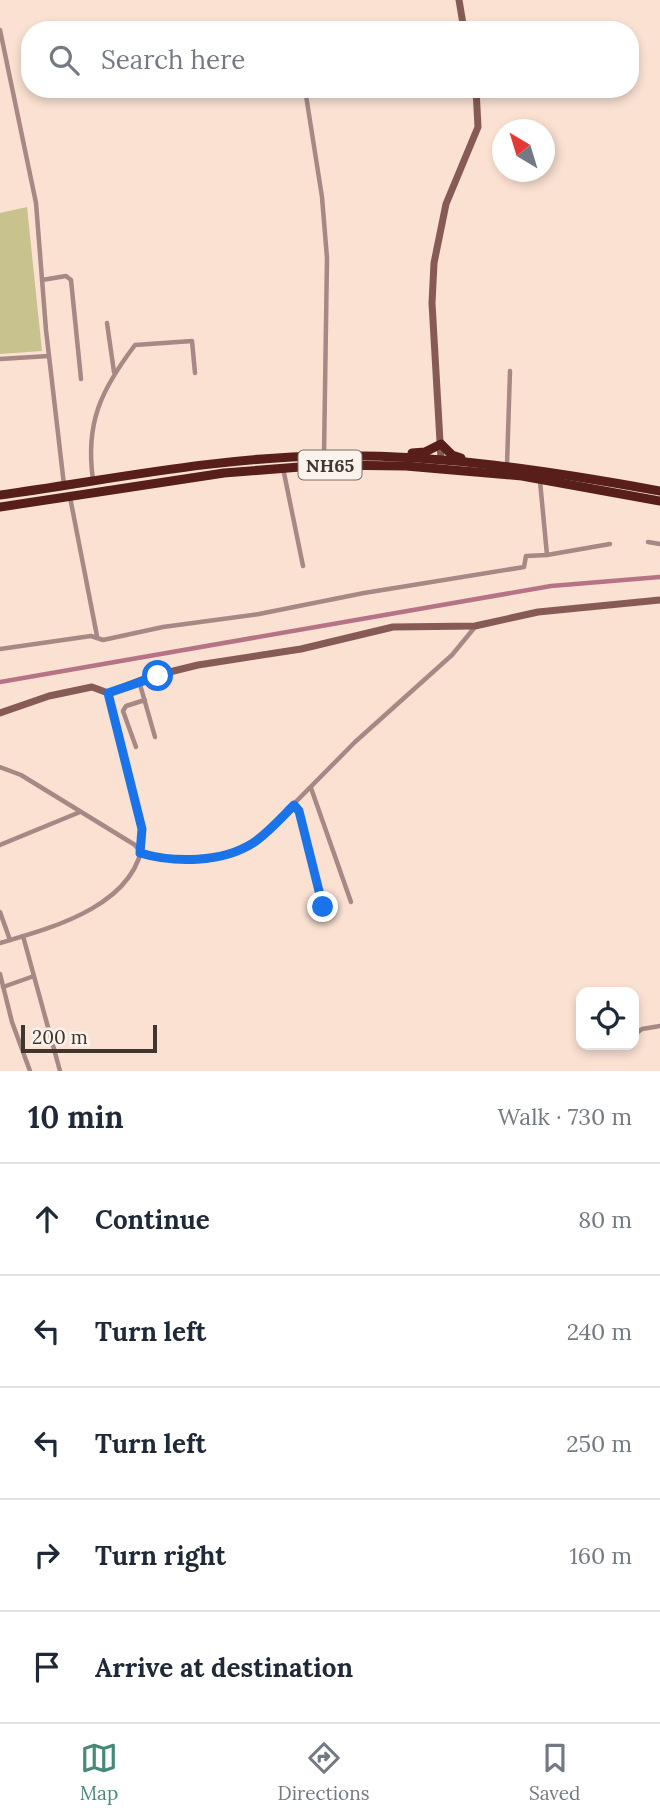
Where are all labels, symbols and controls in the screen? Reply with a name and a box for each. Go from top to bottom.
search box [21,21,639,98]
icon: search [45,41,83,79]
text: Search here [101,43,245,76]
north arrow [492,119,555,182]
road number: NH65 [298,450,362,480]
route start [142,660,173,691]
route end [307,891,338,922]
map controls [576,987,639,1050]
button: locate [576,987,639,1050]
scale bar [21,1022,158,1054]
text: 200 m [32,1025,88,1049]
text: 10 min [28,1098,124,1136]
text: Walk · 730 m [497,1102,632,1131]
icon: ahead [28,1200,66,1238]
text: Continue [95,1203,210,1236]
text: 80 m [578,1205,632,1234]
icon: left [28,1312,66,1350]
text: Turn left [95,1315,206,1348]
text: 240 m [567,1317,632,1346]
icon: left [28,1424,66,1462]
text: Turn left [95,1427,206,1460]
text: 250 m [566,1429,632,1458]
icon: right [28,1536,66,1574]
text: Turn right [95,1539,226,1572]
text: 160 m [569,1541,632,1570]
icon: arrive [28,1648,66,1686]
text: Arrive at destination [95,1651,353,1684]
tab: Map [80,1739,118,1805]
tab: Directions [278,1739,370,1805]
tab: Saved [529,1739,580,1805]

